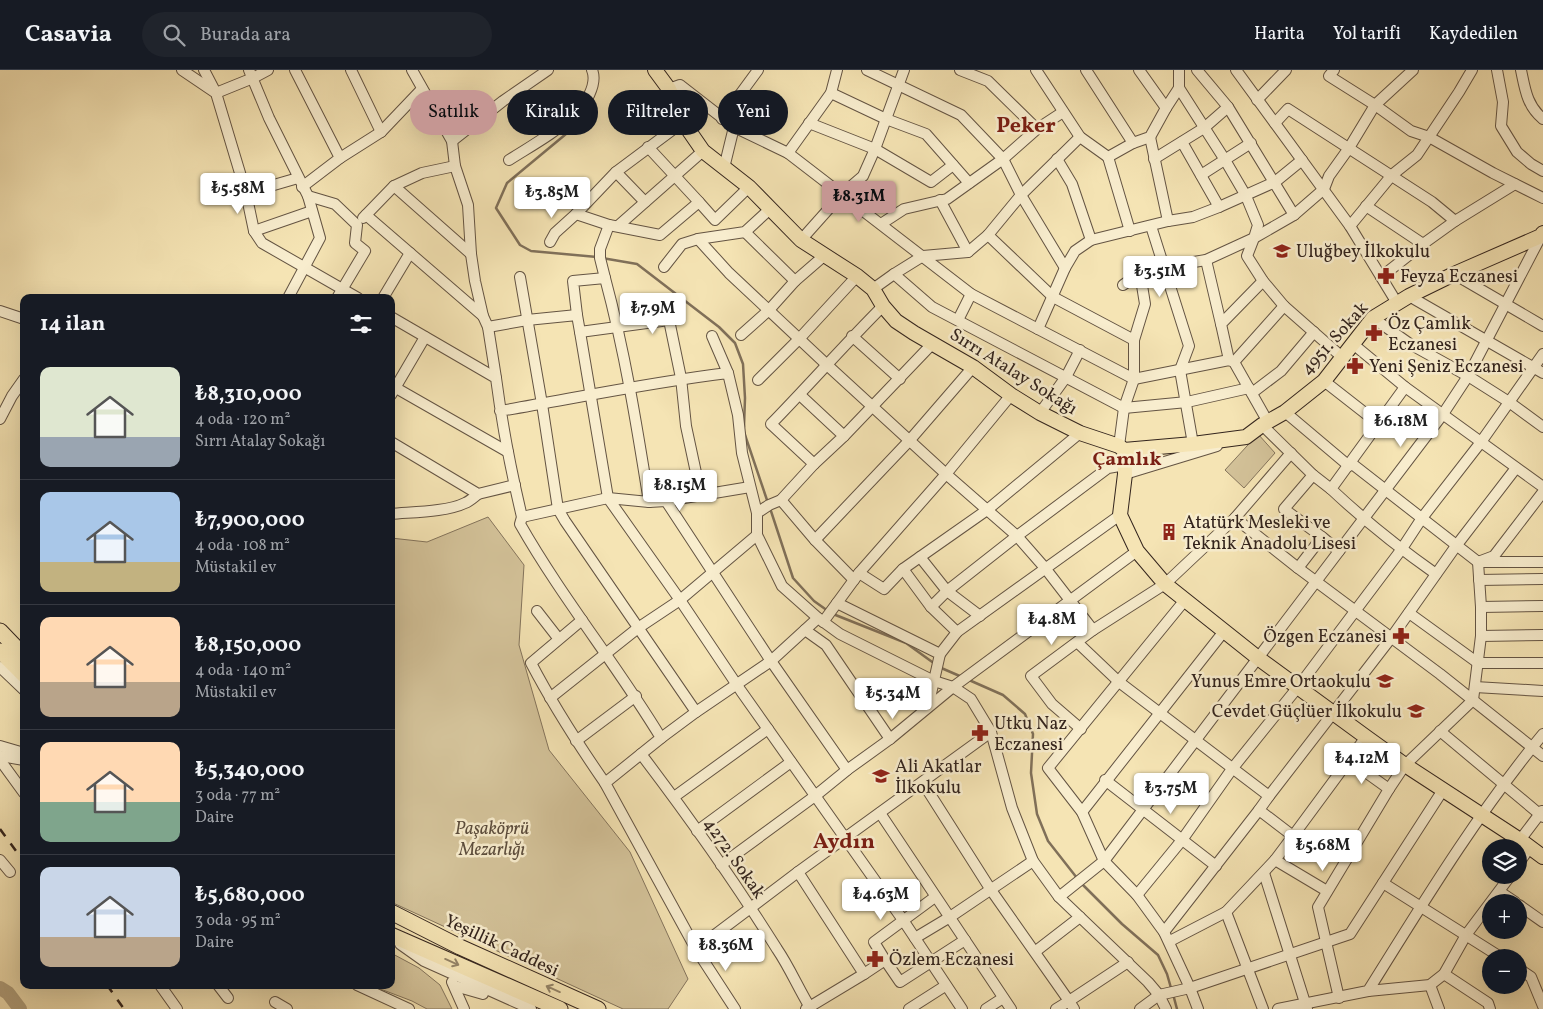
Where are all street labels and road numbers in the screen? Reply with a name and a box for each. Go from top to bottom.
street label: 4951. Sokak [1295,297,1375,381]
street label: Sırrı Atalay Sokağı [944,323,1082,422]
street label: 4272. Sokak [697,813,771,905]
street label: Yeşillik Caddesi [440,909,563,984]

